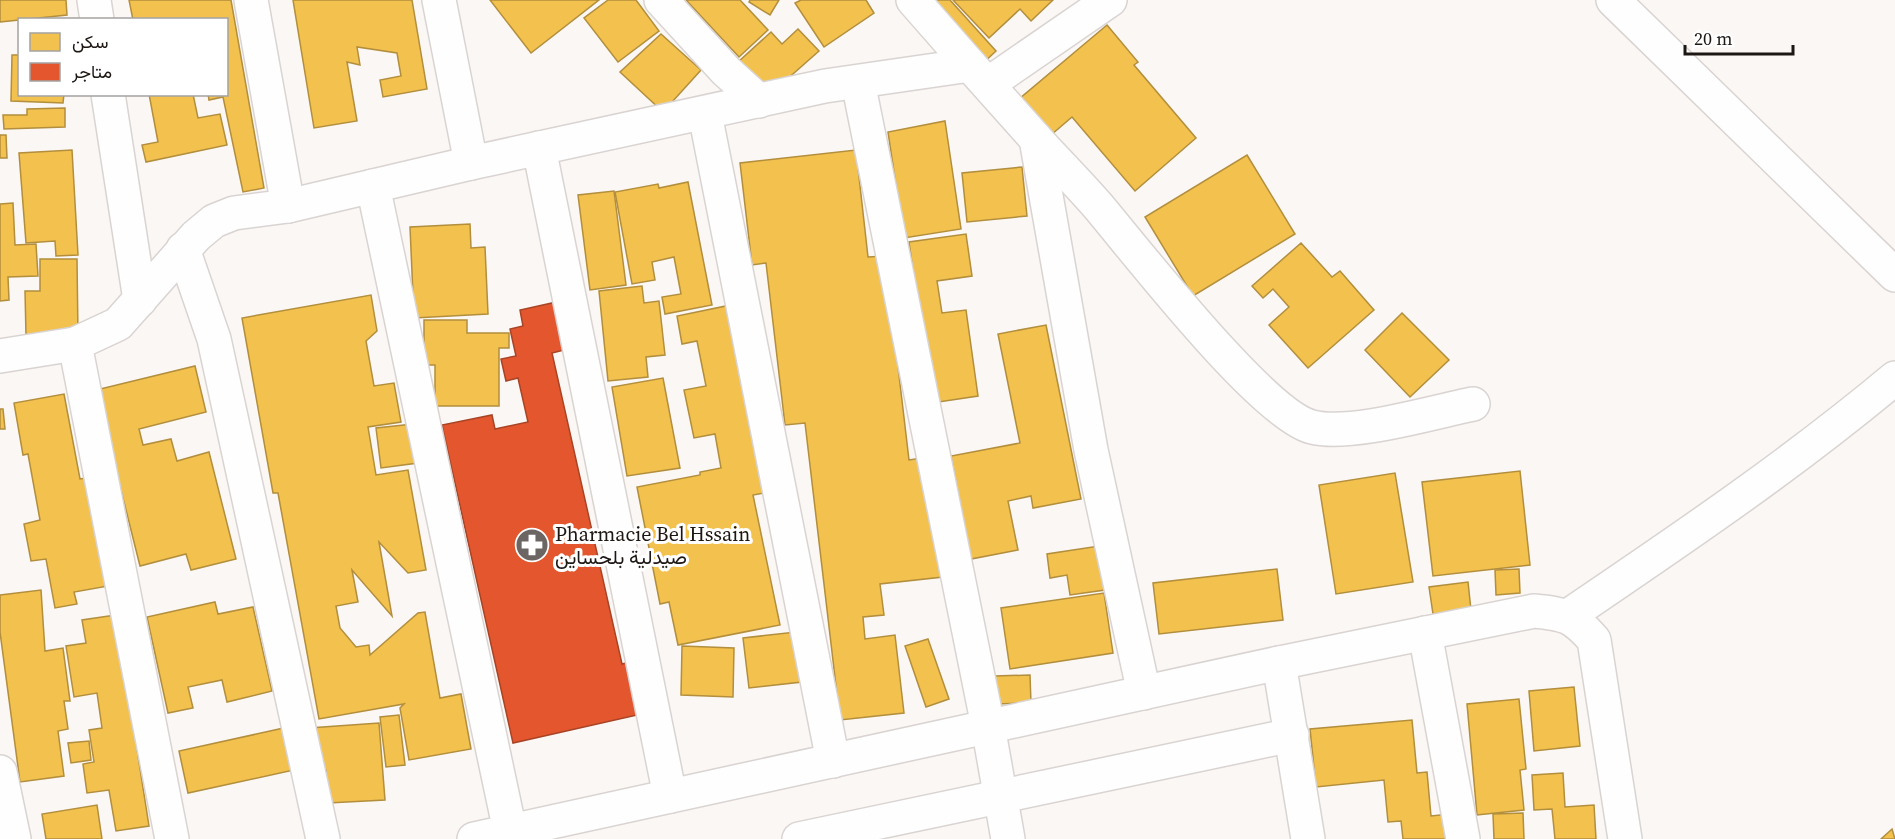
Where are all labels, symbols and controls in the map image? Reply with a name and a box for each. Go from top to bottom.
legend [18,18,228,96]
scale bar [1685,18,1793,56]
text: 20 m [1694,26,1732,51]
text: سكن [72,29,108,54]
text: متاجر [71,59,112,84]
place label: Pharmacie Bel Hssain صيدلية بلحساين [555,520,750,571]
pharmacy icon: Pharmacie Bel Hssain صيدلية بلحساين [514,527,550,563]

